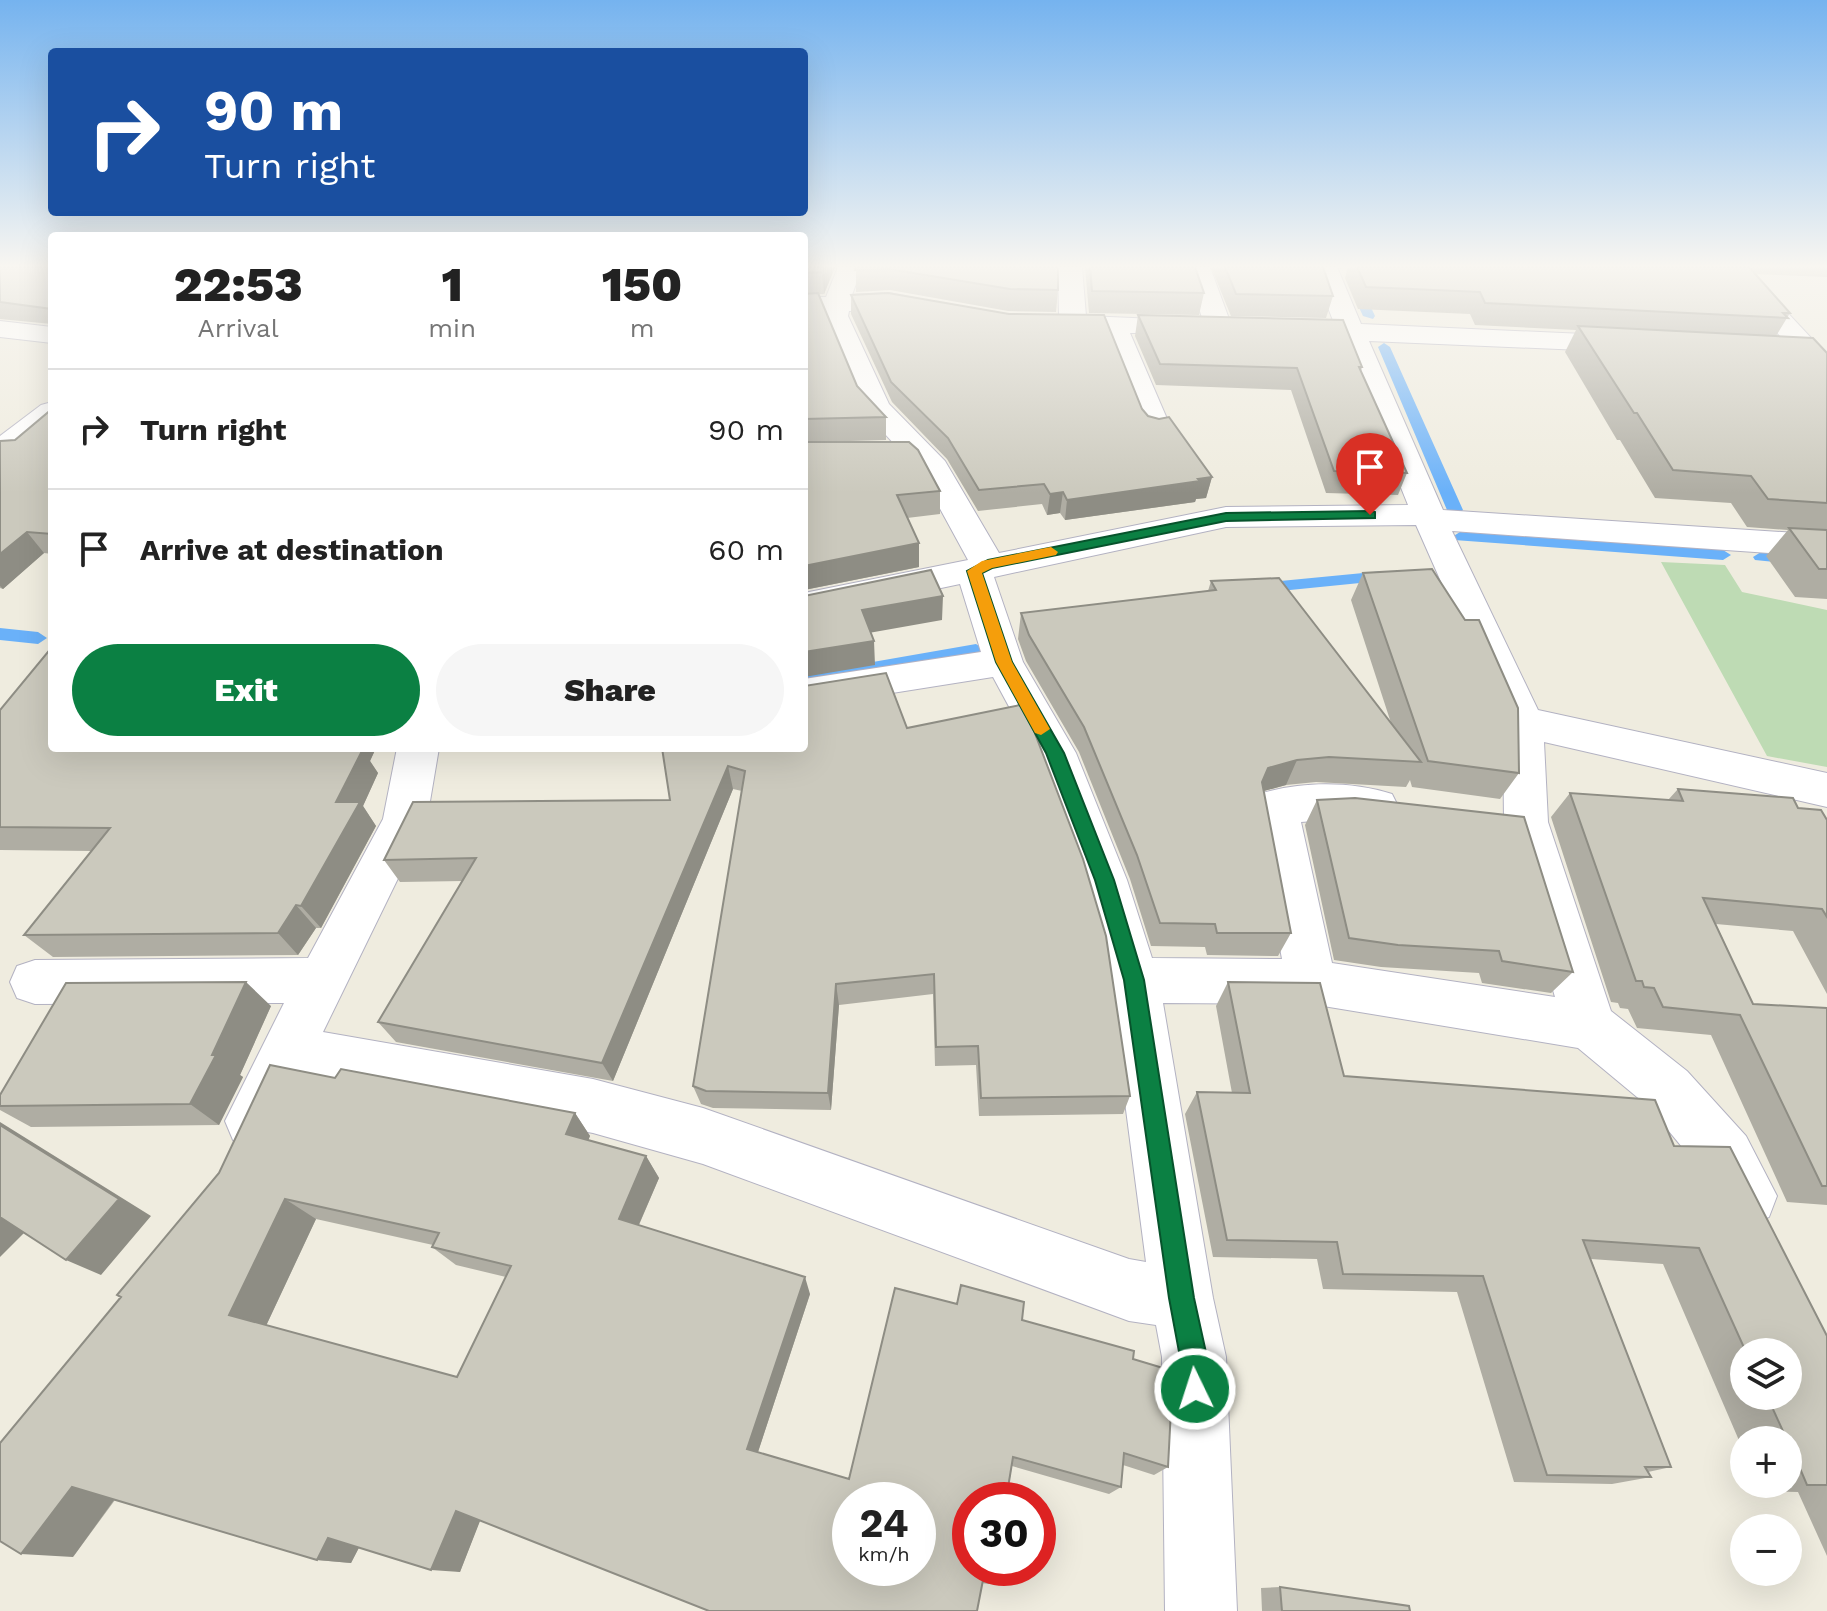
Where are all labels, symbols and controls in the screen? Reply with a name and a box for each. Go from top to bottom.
text: 90 m [204,78,343,144]
icon: right [72,80,176,184]
text: Turn right [204,145,375,187]
text: 22:53 [174,256,303,313]
text: 1 [441,256,463,313]
text: 150 [602,256,682,313]
text: Arrival [198,313,279,343]
text: min [428,313,476,343]
text: m [630,313,654,343]
icon: right [72,407,116,451]
text: Turn right [140,412,286,447]
text: 90 m [708,412,784,447]
pin [1336,433,1404,515]
icon: arrive [1348,445,1392,489]
icon: arrive [72,527,116,571]
text: Arrive at destination [140,532,444,567]
text: 60 m [708,532,784,567]
button: Exit [72,644,420,736]
button: Share [436,644,784,736]
map controls [1730,1338,1802,1586]
button: layers [1730,1338,1802,1410]
position arrow [1153,1347,1237,1431]
button: + [1730,1426,1802,1498]
speed limit sign: 30 [952,1482,1056,1586]
text: 24 [859,1500,909,1547]
button: − [1730,1514,1802,1586]
text: km/h [858,1542,910,1566]

